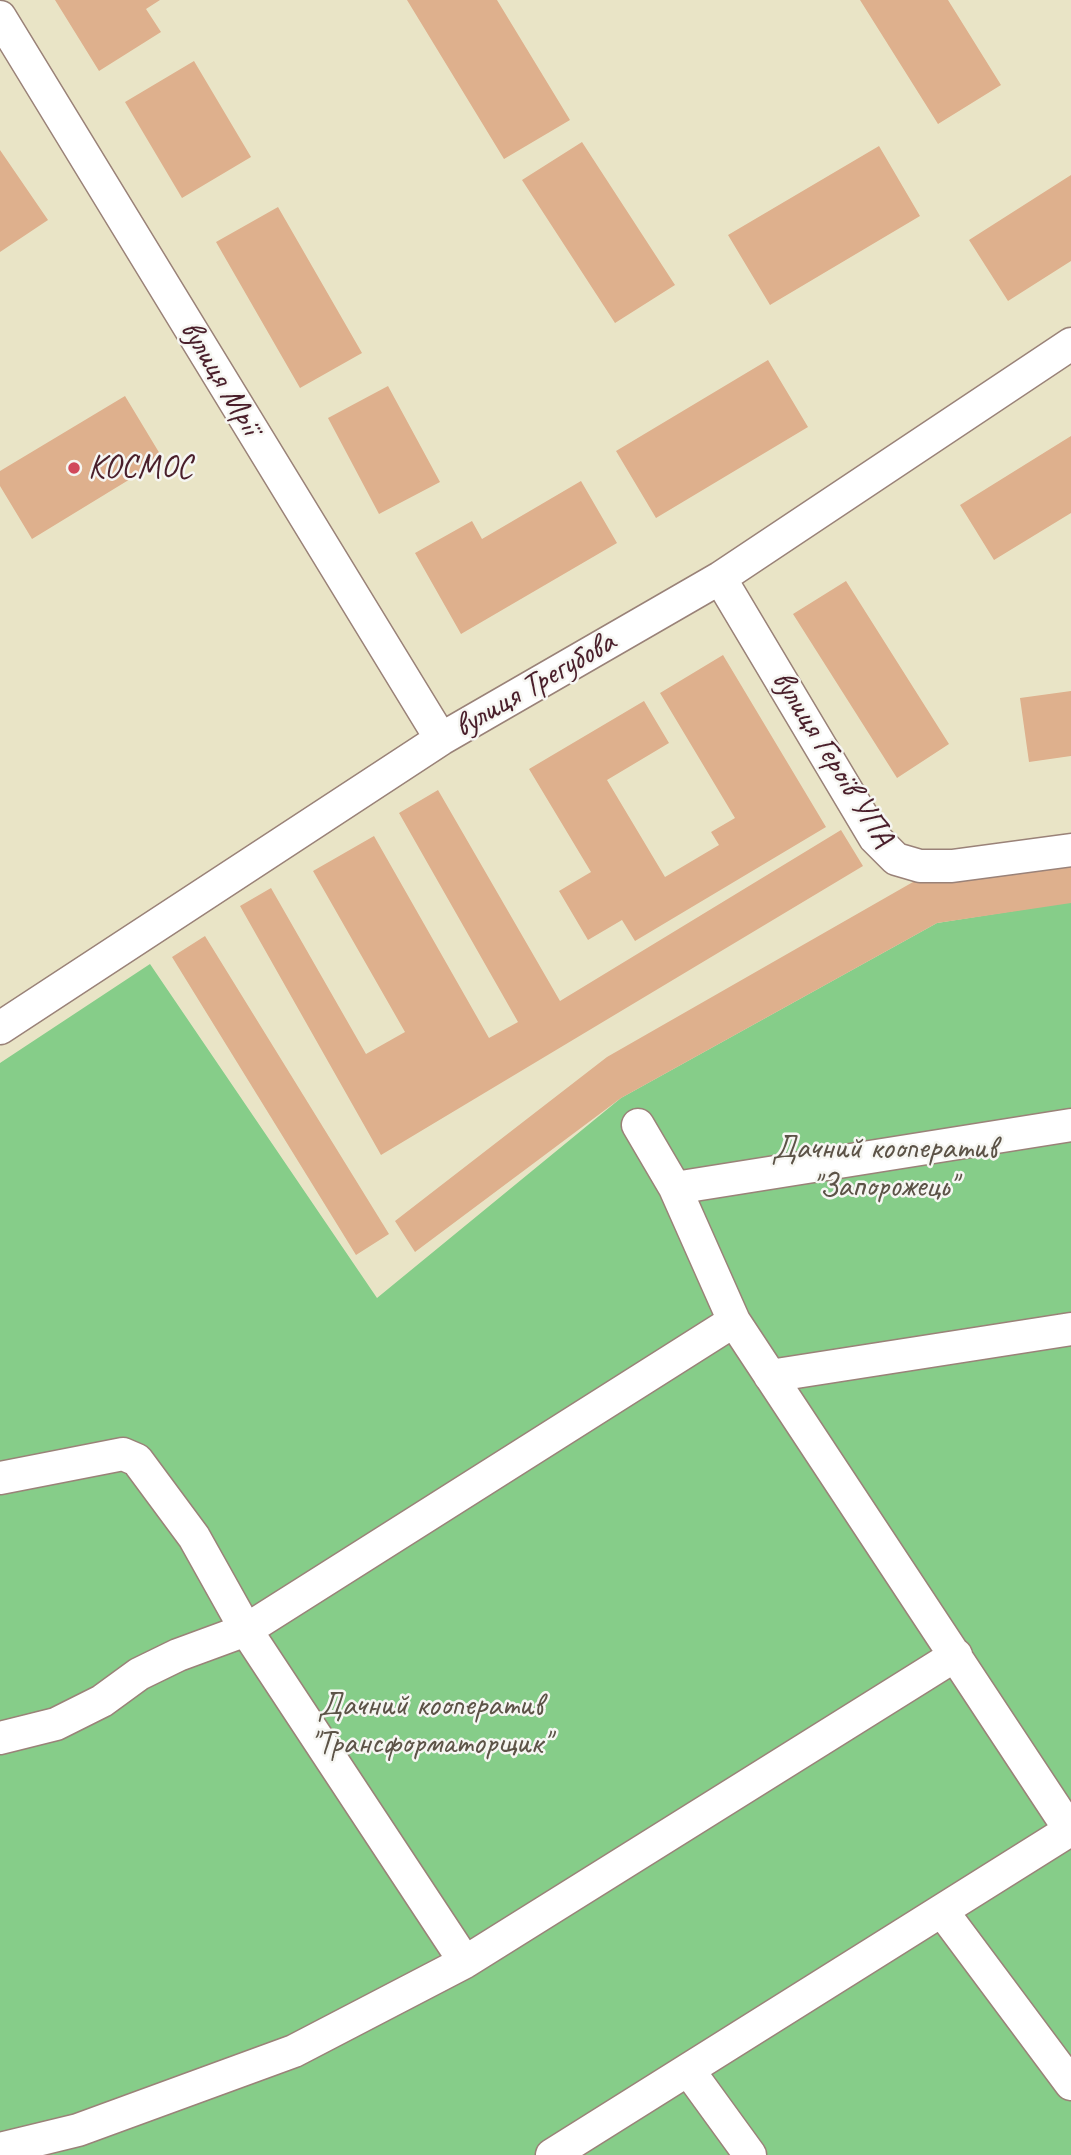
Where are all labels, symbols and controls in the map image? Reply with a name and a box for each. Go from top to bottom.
street label: вулиця Мрії [170,313,270,443]
place label: КОСМОС [88,448,192,488]
marker: КОСМОС [66,460,82,476]
street label: вулиця Трегубова [447,623,623,747]
street label: вулиця Героїв УПА [762,664,902,854]
park label: Дачний кооператив "Запорожець" [772,1129,996,1207]
park label: Дачний кооператив "Трансформаторщик" [310,1686,550,1764]

